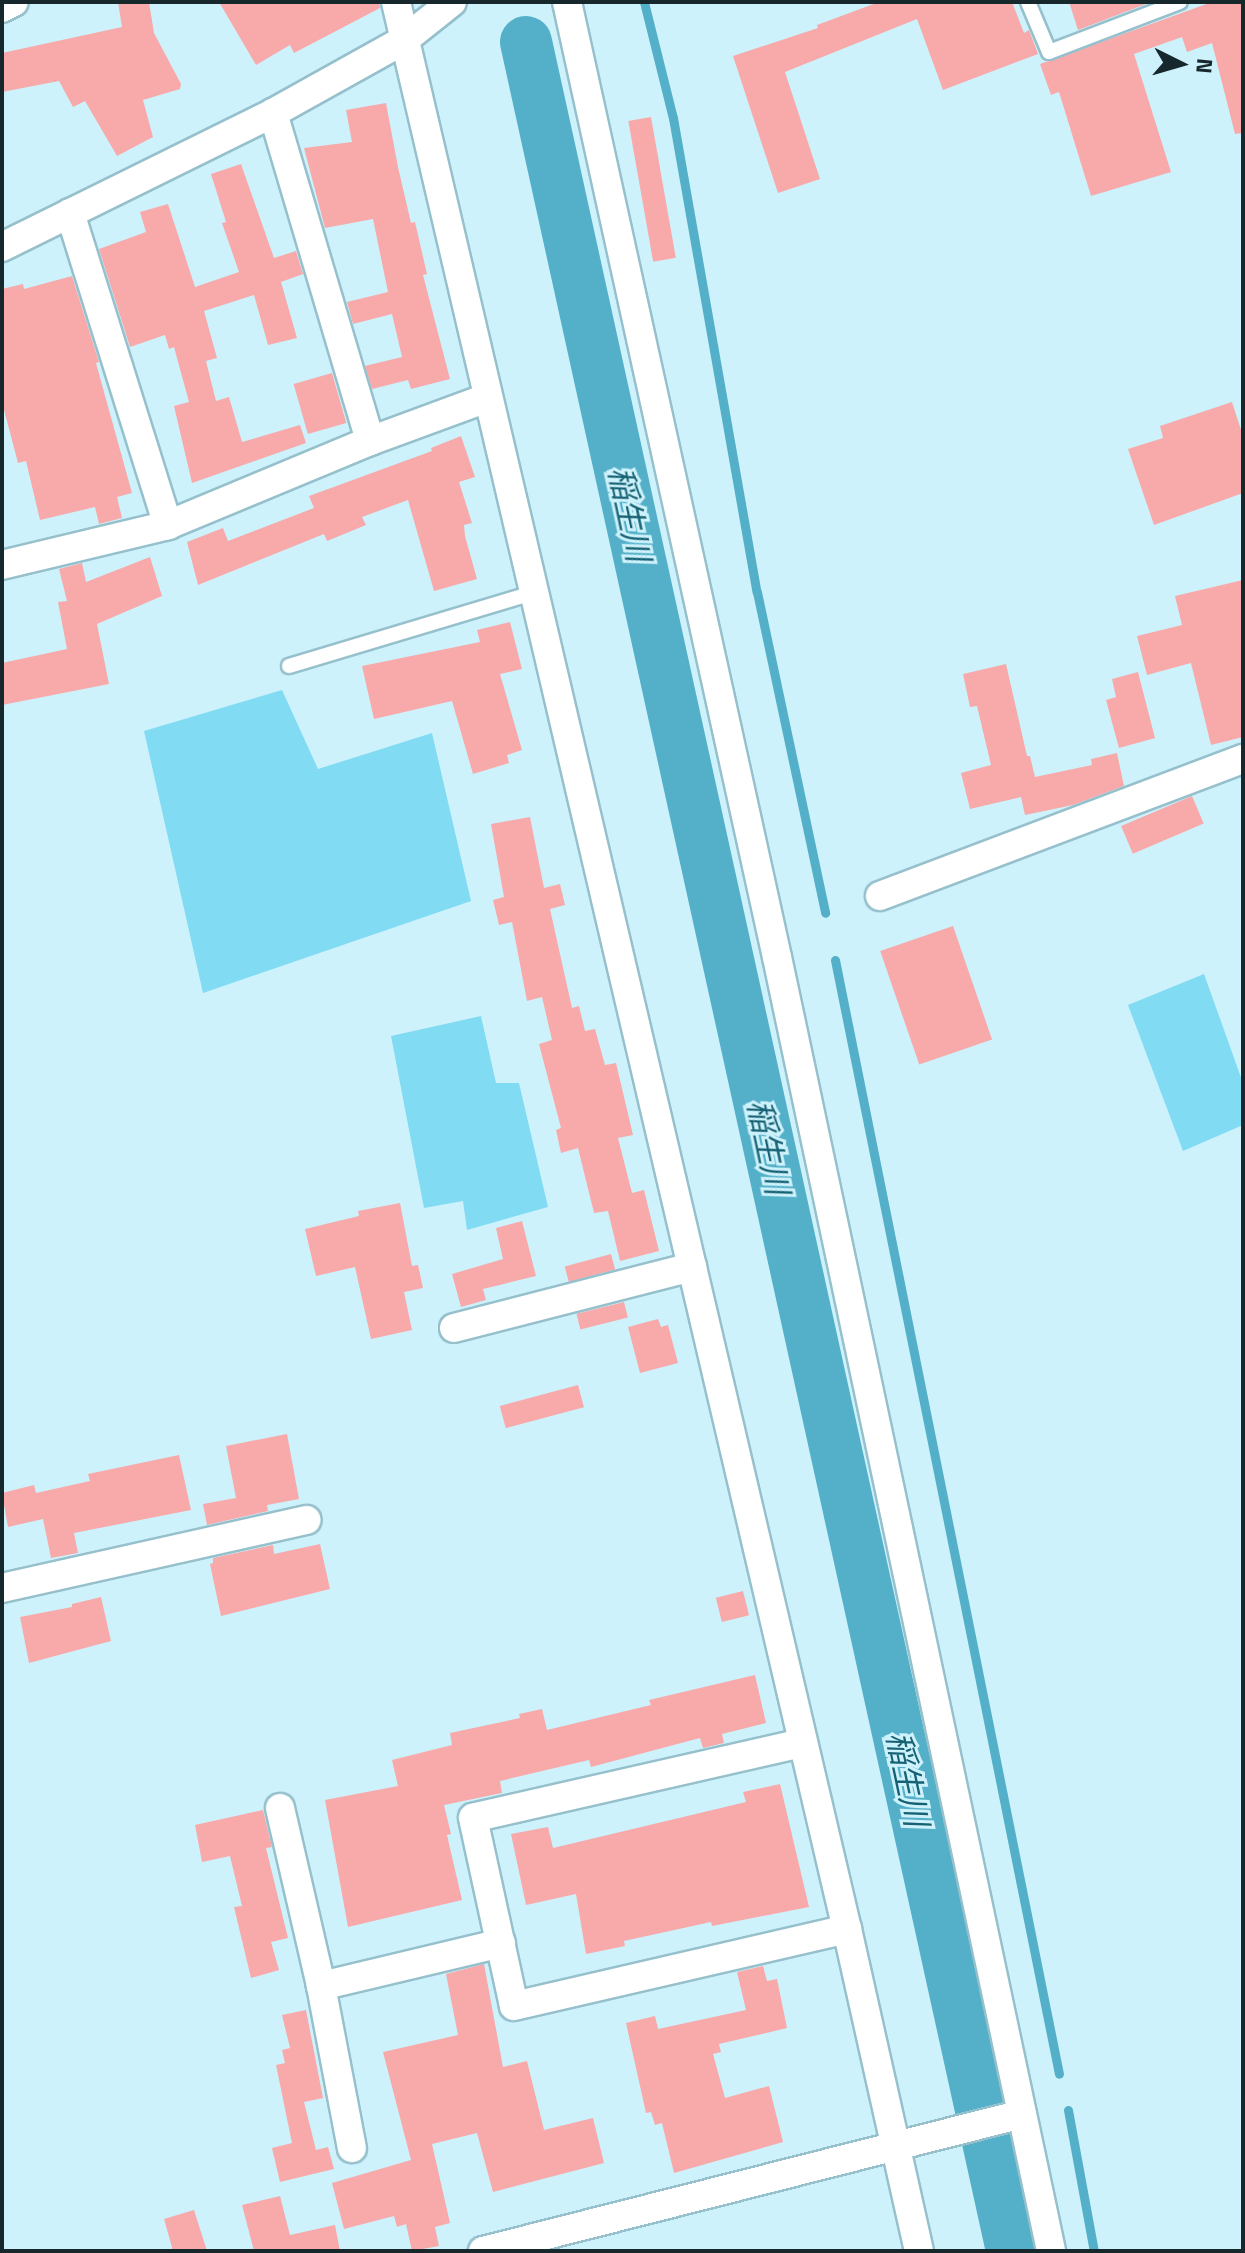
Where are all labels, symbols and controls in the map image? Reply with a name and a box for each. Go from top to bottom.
north arrow [1141,24,1221,104]
text: N [1187,57,1223,75]
water label: 稲生川 [601,463,659,565]
water label: 稲生川 [740,1096,798,1198]
water label: 稲生川 [879,1728,937,1830]

